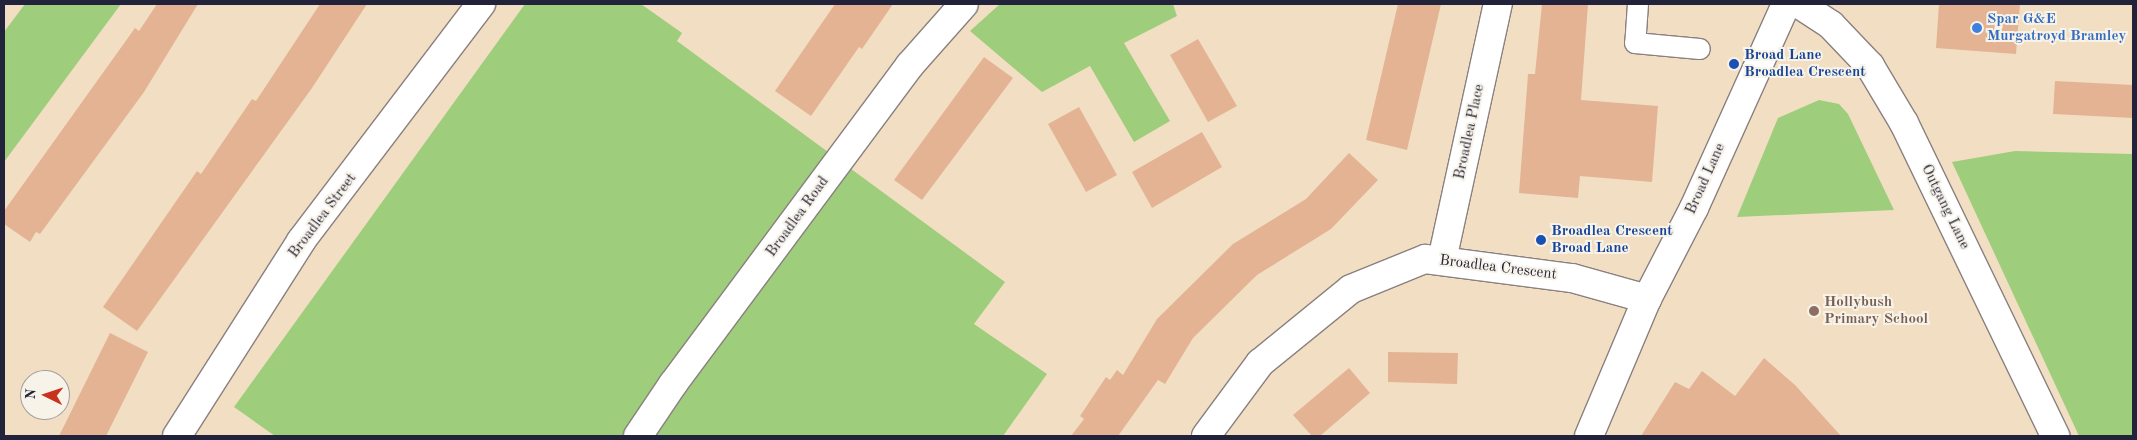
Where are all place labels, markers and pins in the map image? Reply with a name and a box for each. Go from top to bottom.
place label: Spar G&E Murgatroyd Bramley [1987,10,2126,45]
marker: Spar G&E Murgatroyd Bramley [1971,22,1983,34]
place label: Broad Lane Broadlea Crescent [1744,46,1866,81]
marker: Broad Lane Broadlea Crescent [1728,58,1740,70]
place label: Broadlea Crescent Broad Lane [1551,222,1673,257]
marker: Broadlea Crescent Broad Lane [1535,234,1547,246]
place label: Hollybush Primary School [1824,293,1928,328]
marker: Hollybush Primary School [1808,305,1820,317]

